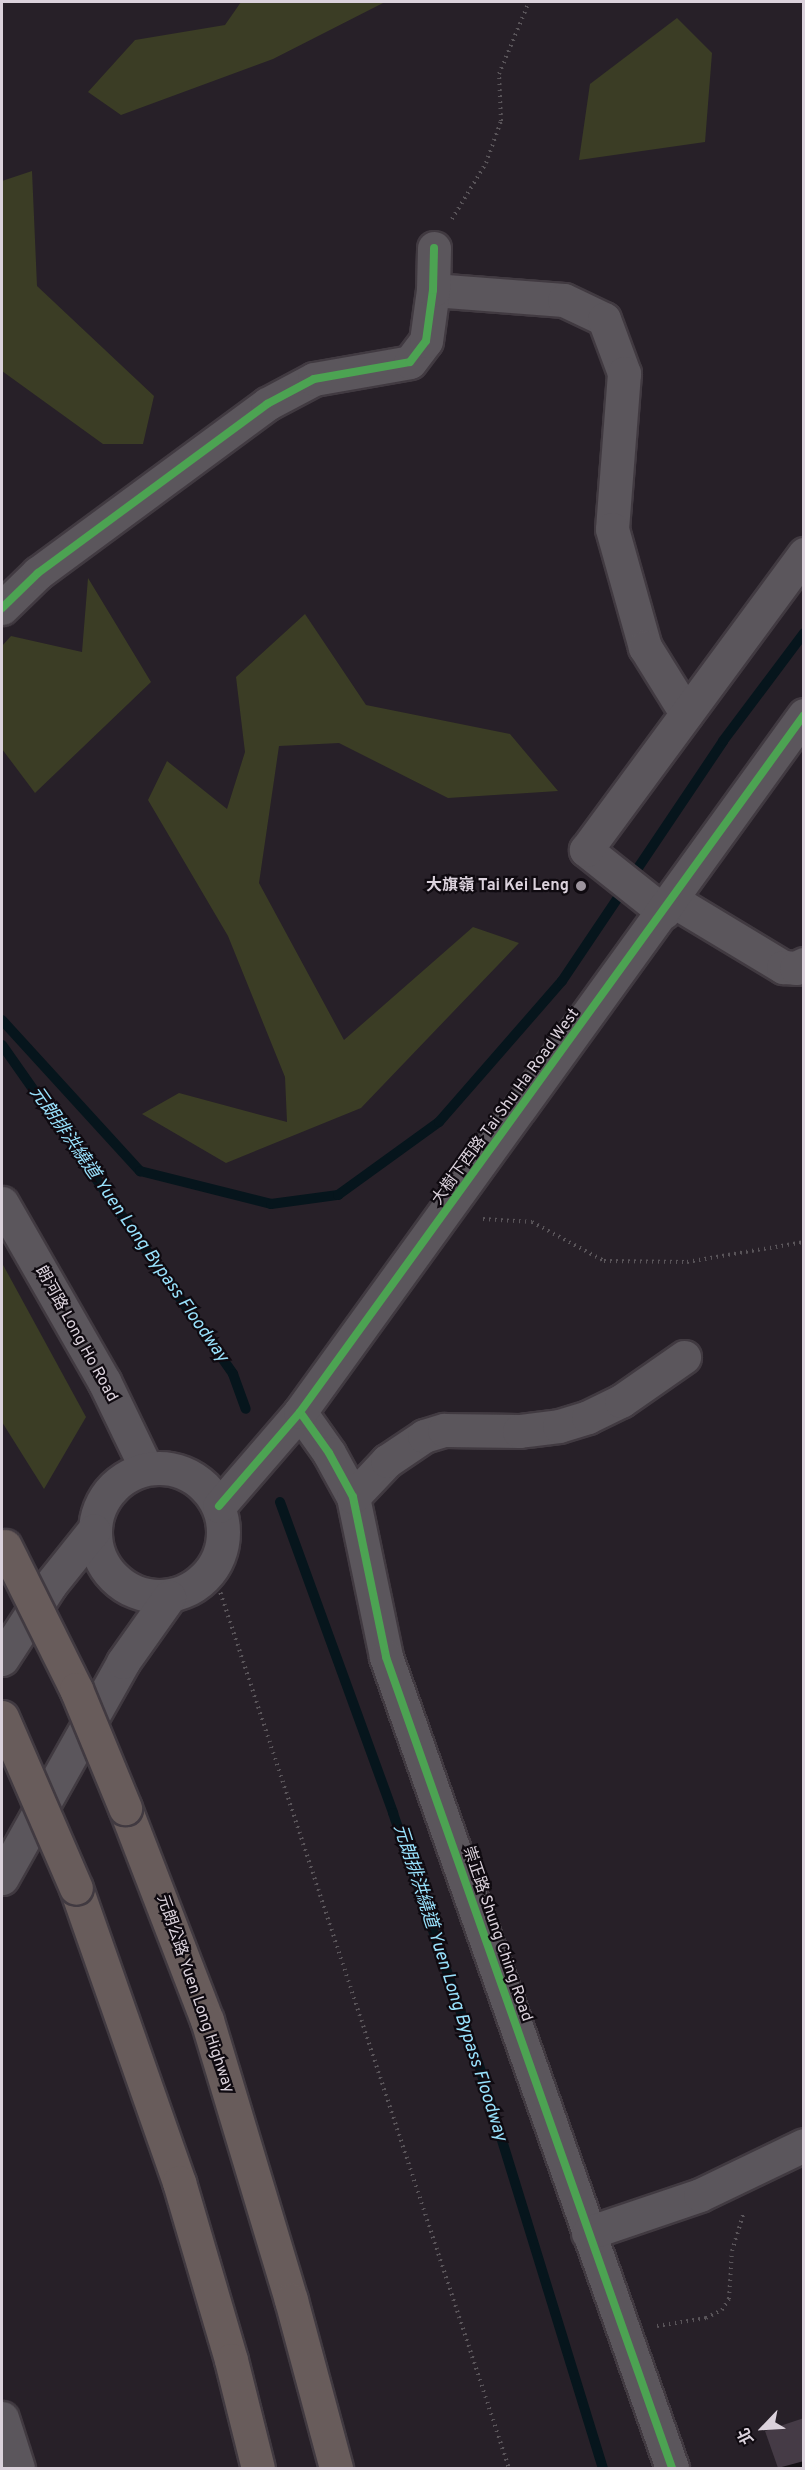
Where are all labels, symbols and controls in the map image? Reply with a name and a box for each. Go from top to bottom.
place label: 大旗嶺 Tai Kei Leng [426,876,569,896]
marker: 大旗嶺 Tai Kei Leng [574,879,588,893]
street label: 大樹下西路 Tai Shu Ha Road West [428,1005,584,1209]
water label: 元朗排洪繞道 Yuen Long Bypass Floodway [24,1083,232,1367]
street label: 朗河路 Long Ho Road [31,1263,121,1405]
water label: 元朗排洪繞道 Yuen Long Bypass Floodway [387,1822,511,2144]
street label: 崇正路 Shung Ching Road [458,1844,536,2024]
street label: 元朗公路 Yuen Long Highway [152,1892,238,2096]
north arrow [733,2398,793,2458]
text: 北 [734,2424,759,2447]

